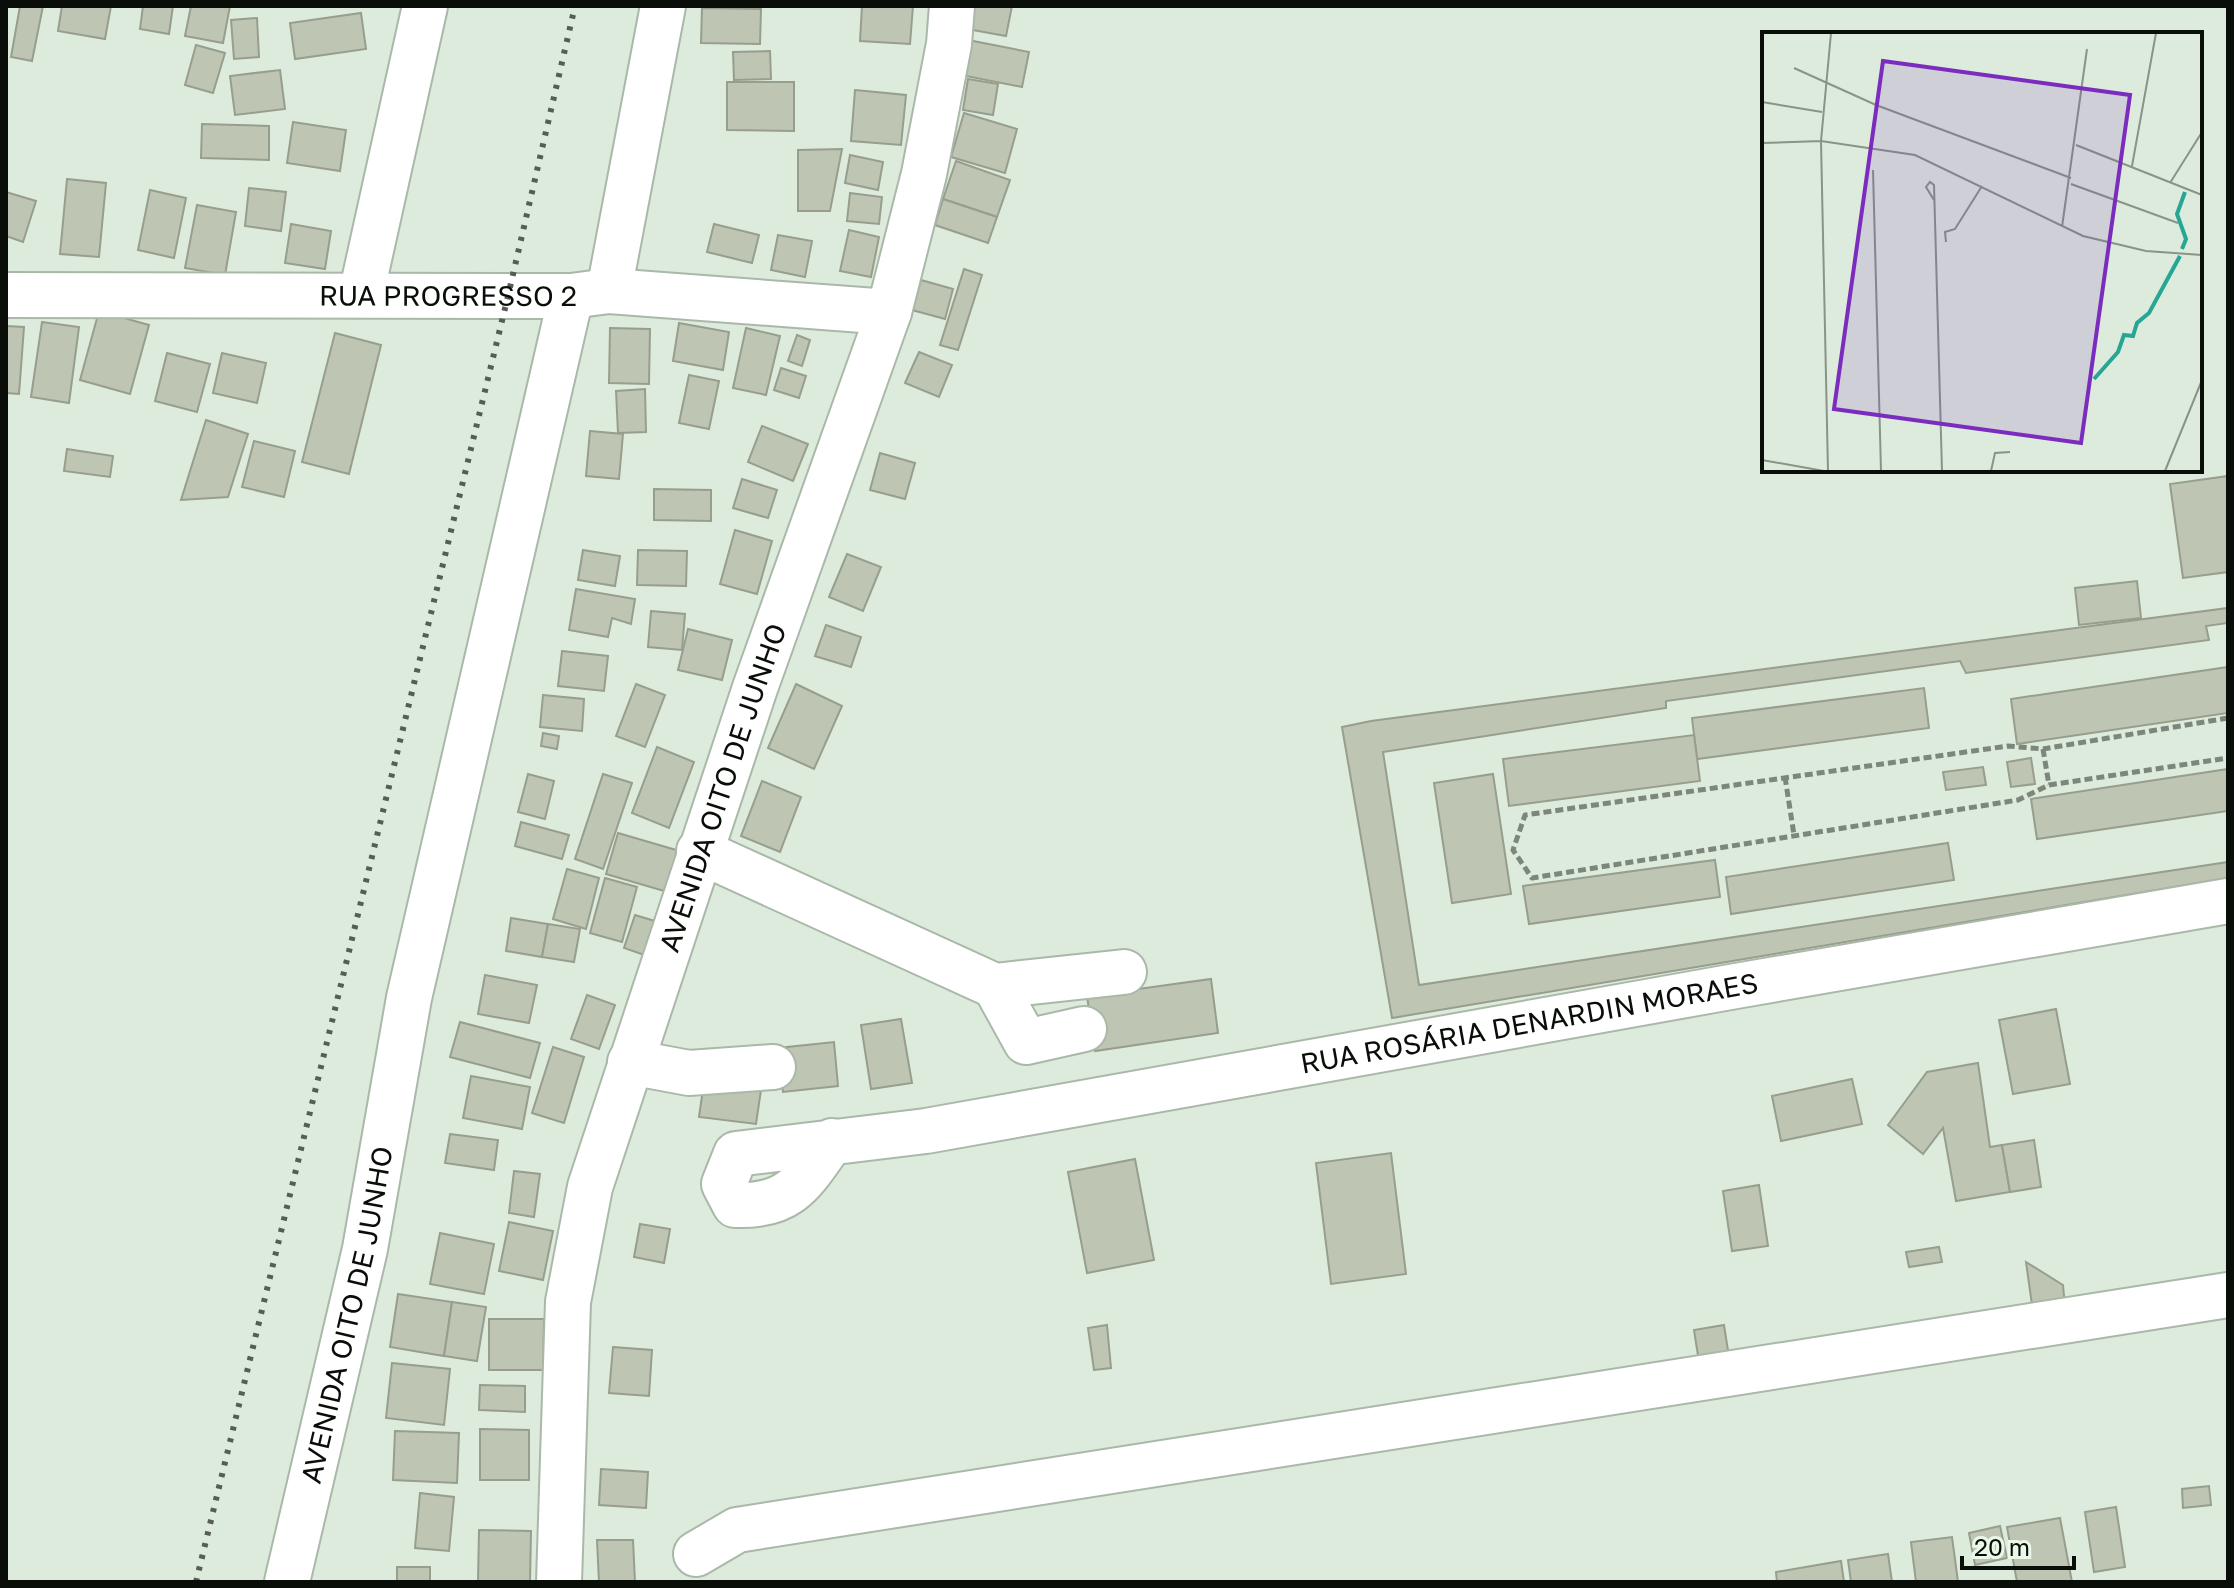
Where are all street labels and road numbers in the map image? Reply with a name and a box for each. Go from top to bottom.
street label: RUA PROGRESSO 2 [319,279,577,312]
street label: AVENIDA OITO DE JUNHO [652,619,793,956]
street label: RUA ROSÁRIA DENARDIN MORAES [1298,966,1760,1080]
street label: AVENIDA OITO DE JUNHO [294,1144,399,1486]

